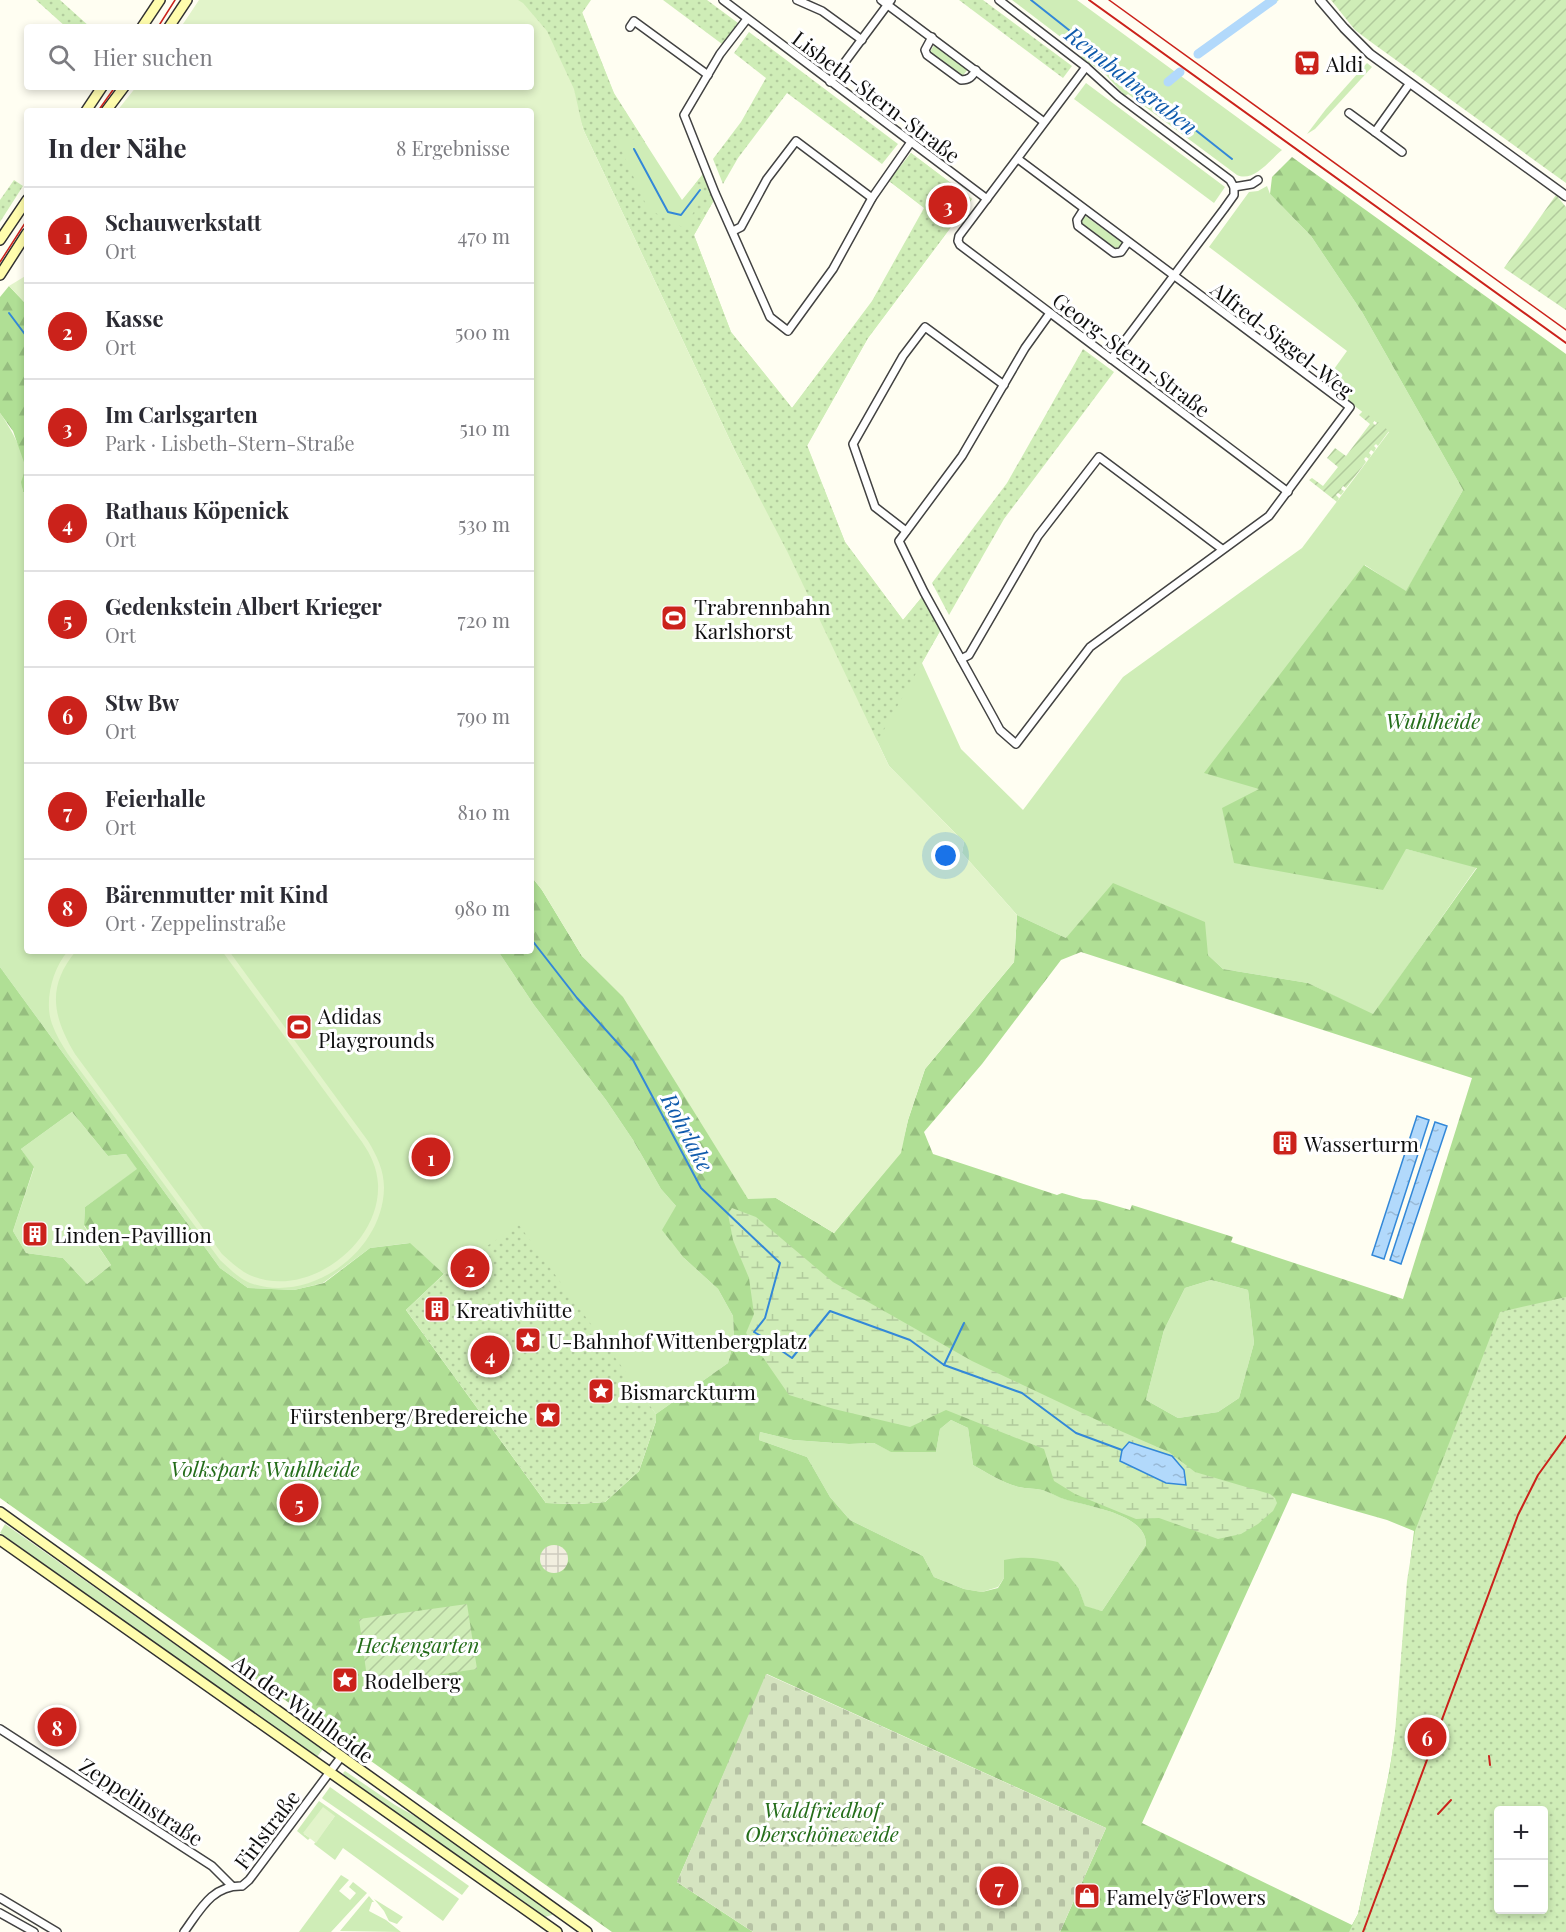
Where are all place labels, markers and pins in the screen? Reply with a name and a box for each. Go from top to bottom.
supermarket icon: Aldi [1292,48,1322,78]
place label: Aldi [1325,49,1363,77]
pin: 3 [928,182,968,228]
place label: Trabrennbahn Karlshorst [694,592,831,644]
sports icon: Trabrennbahn Karlshorst [659,603,689,633]
place label: Adidas Playgrounds [317,1001,435,1053]
sports icon: Adidas Playgrounds [284,1012,314,1042]
building icon: Wasserturm [1270,1128,1300,1158]
place label: Wasserturm [1303,1129,1419,1157]
pin: 1 [412,1134,450,1180]
building icon: Linden-Pavillion [20,1219,50,1249]
place label: Linden-Pavillion [54,1220,212,1248]
pin: 2 [450,1246,490,1290]
building icon: Kreativhütte [422,1294,452,1324]
place label: Kreativhütte [456,1295,572,1323]
place icon: U-Bahnhof Wittenbergplatz [513,1325,543,1355]
place label: U-Bahnhof Wittenbergplatz [548,1326,807,1354]
pin: 4 [470,1332,510,1378]
place icon: Bismarckturm [586,1376,616,1406]
place label: Bismarckturm [620,1377,756,1405]
place icon: Fürstenberg/Bredereiche [533,1400,563,1430]
place label: Fürstenberg/Bredereiche [290,1401,528,1429]
pin: 5 [280,1480,318,1526]
place icon: Rodelberg [330,1665,360,1695]
place label: Rodelberg [364,1666,461,1694]
pin: 8 [38,1704,76,1750]
pin: 6 [1408,1714,1446,1760]
pin: 7 [980,1864,1018,1908]
shop icon: Famely&Flowers [1072,1881,1102,1911]
place label: Famely&Flowers [1106,1882,1266,1910]

